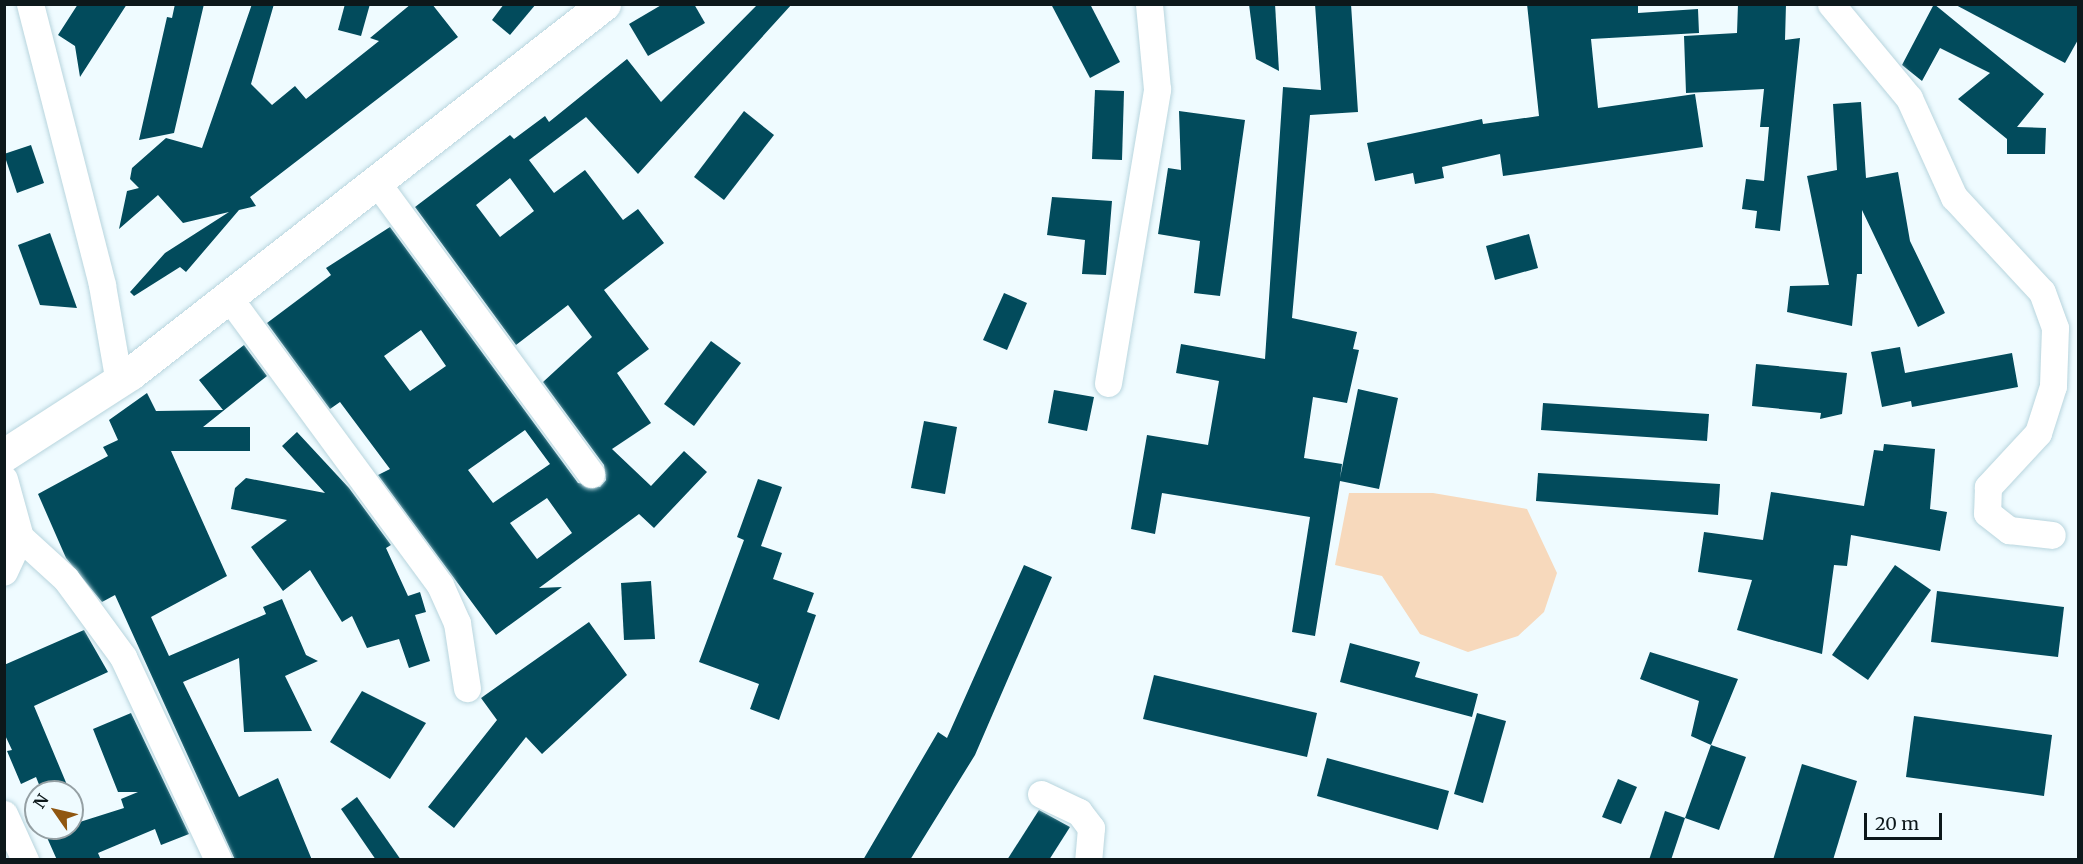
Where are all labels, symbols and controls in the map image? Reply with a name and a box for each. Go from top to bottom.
north arrow [24,780,84,840]
text: N [29,790,53,812]
scale bar [1867,801,1945,839]
text: 20 m [1875,812,1919,835]

